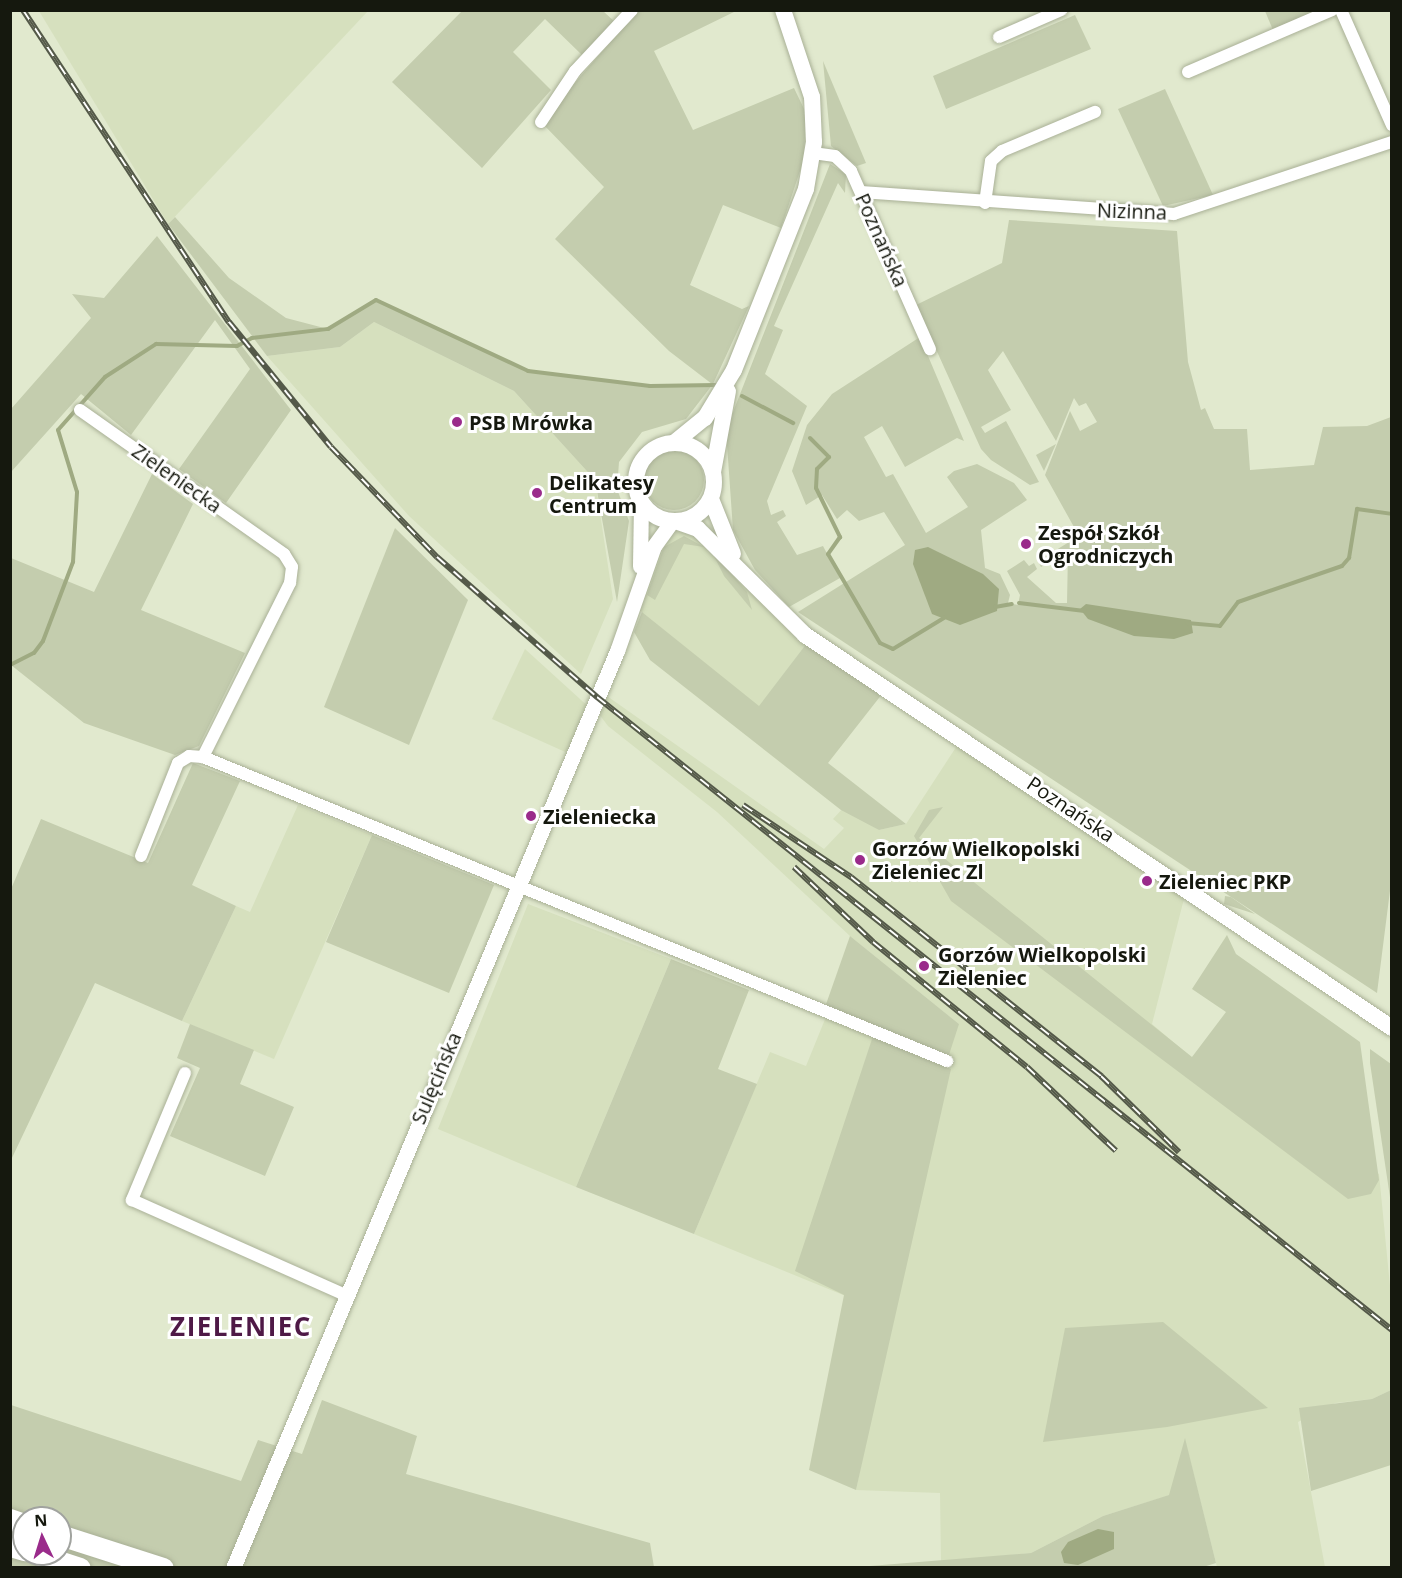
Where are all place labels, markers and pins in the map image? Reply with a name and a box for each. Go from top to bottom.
place label: PSB Mrówka [469,410,593,434]
marker: PSB Mrówka [450,415,464,429]
place label: Delikatesy Centrum [549,470,654,517]
marker: Delikatesy Centrum [530,486,544,500]
place label: Zespół Szkół Ogrodniczych [1038,520,1173,567]
marker: Zespół Szkół Ogrodniczych [1019,537,1033,551]
place label: Zieleniecka [543,804,656,828]
marker: Zieleniecka [524,809,538,823]
place label: Gorzów Wielkopolski Zieleniec Zl [872,837,1080,884]
marker: Gorzów Wielkopolski Zieleniec Zl [853,853,867,867]
place label: Zieleniec PKP [1159,869,1291,893]
marker: Zieleniec PKP [1140,874,1154,888]
place label: Gorzów Wielkopolski Zieleniec [938,942,1146,989]
marker: Gorzów Wielkopolski Zieleniec [915,957,933,975]

